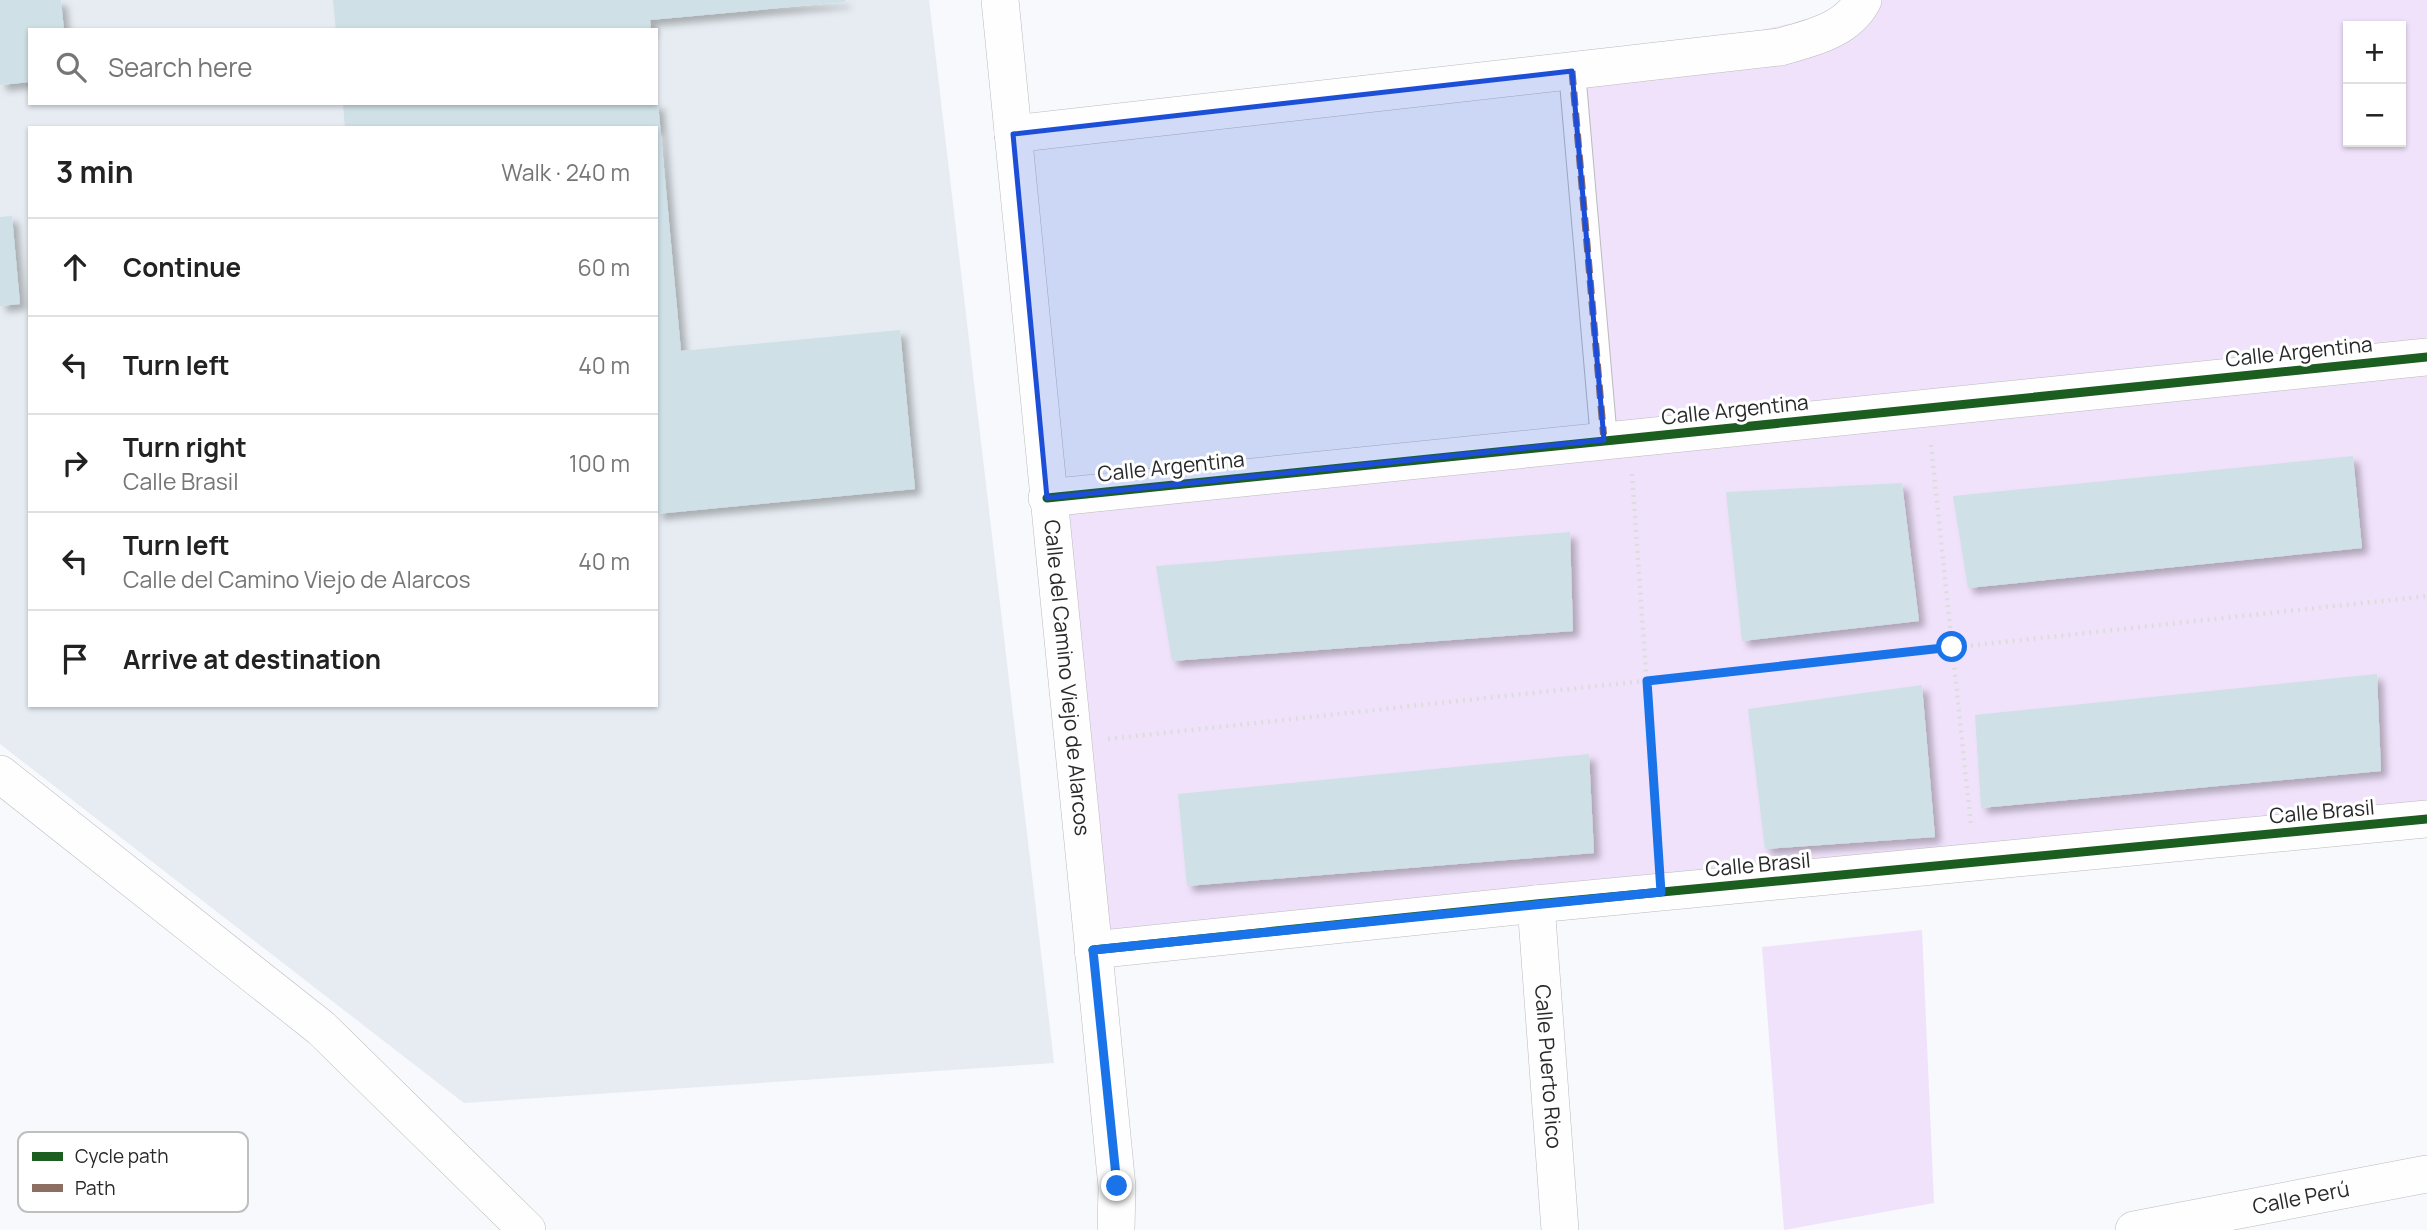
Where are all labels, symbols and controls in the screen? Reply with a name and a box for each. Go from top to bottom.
map controls [2343,21,2406,147]
button: + [2343,21,2406,84]
search box [28,28,658,105]
icon: search [52,48,90,86]
text: Search here [108,49,253,85]
button: − [2343,84,2406,147]
text: 3 min [56,151,134,192]
text: Walk · 240 m [501,156,630,188]
icon: ahead [56,248,94,286]
text: Continue [123,249,241,285]
text: 60 m [578,251,630,283]
street label: Calle Argentina [2224,329,2374,373]
icon: left [56,346,94,384]
text: Turn left [123,347,230,383]
text: 40 m [578,349,630,381]
street label: Calle Argentina [1660,387,1810,431]
text: Turn right [123,429,247,465]
icon: right [56,444,94,482]
street label: Calle Argentina [1096,444,1246,488]
text: 100 m [569,447,630,479]
text: Calle Brasil [123,465,239,497]
street label: Calle del Camino Viejo de Alarcos [1038,518,1097,837]
text: Turn left [123,527,230,563]
icon: left [56,542,94,580]
text: 40 m [578,545,630,577]
text: Calle del Camino Viejo de Alarcos [123,563,471,595]
route start [1936,631,1967,662]
icon: arrive [56,640,94,678]
text: Arrive at destination [123,641,381,677]
street label: Calle Brasil [2268,792,2376,830]
street label: Calle Brasil [1704,845,1812,883]
street label: Calle Puerto Rico [1529,983,1569,1150]
legend [18,1132,248,1212]
text: Cycle path [75,1143,169,1169]
route end [1101,1170,1132,1201]
street label: Calle Perú [2250,1174,2352,1220]
text: Path [75,1175,115,1201]

